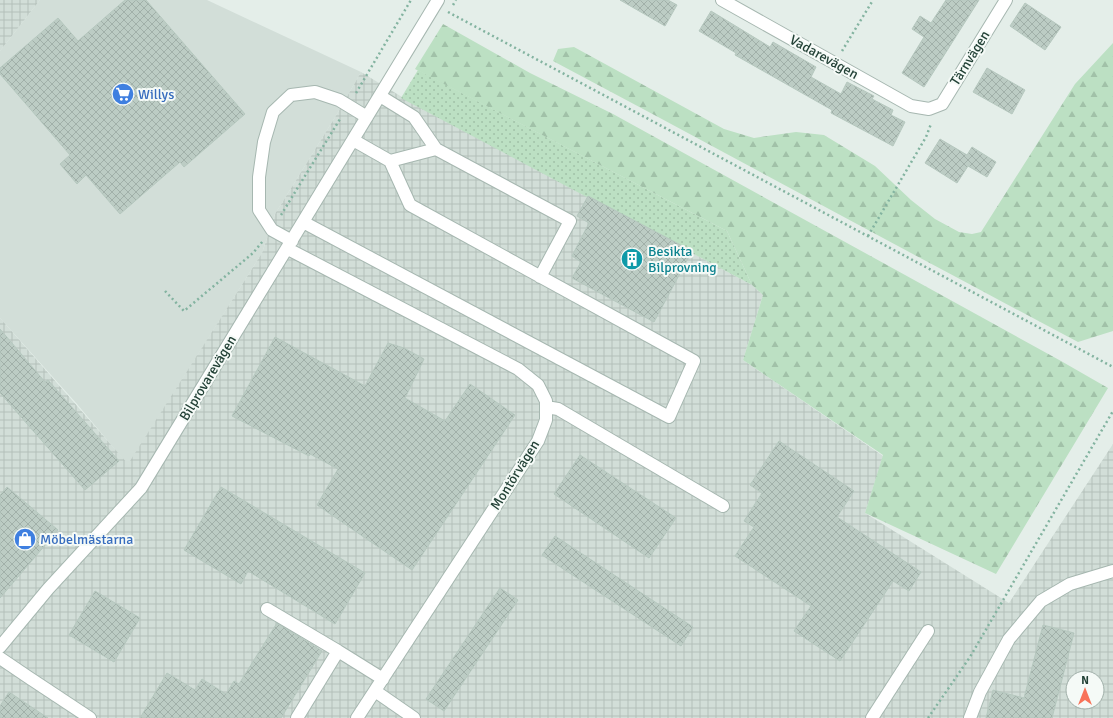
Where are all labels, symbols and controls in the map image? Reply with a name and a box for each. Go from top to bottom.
street label: Tärnvägen [946,27,994,89]
street label: Vadarevägen [787,31,861,83]
supermarket icon: Willys [110,81,136,107]
place label: Willys [138,86,174,103]
place label: Besikta Bilprovning [648,243,717,276]
building icon: Besikta Bilprovning [619,246,645,272]
street label: Bilprovarevägen [176,332,240,424]
street label: Montörvägen [487,437,543,513]
shop icon: Möbelmästarna [12,526,38,552]
place label: Möbelmästarna [40,531,133,548]
north arrow [1065,670,1105,710]
text: N [1081,674,1089,687]

